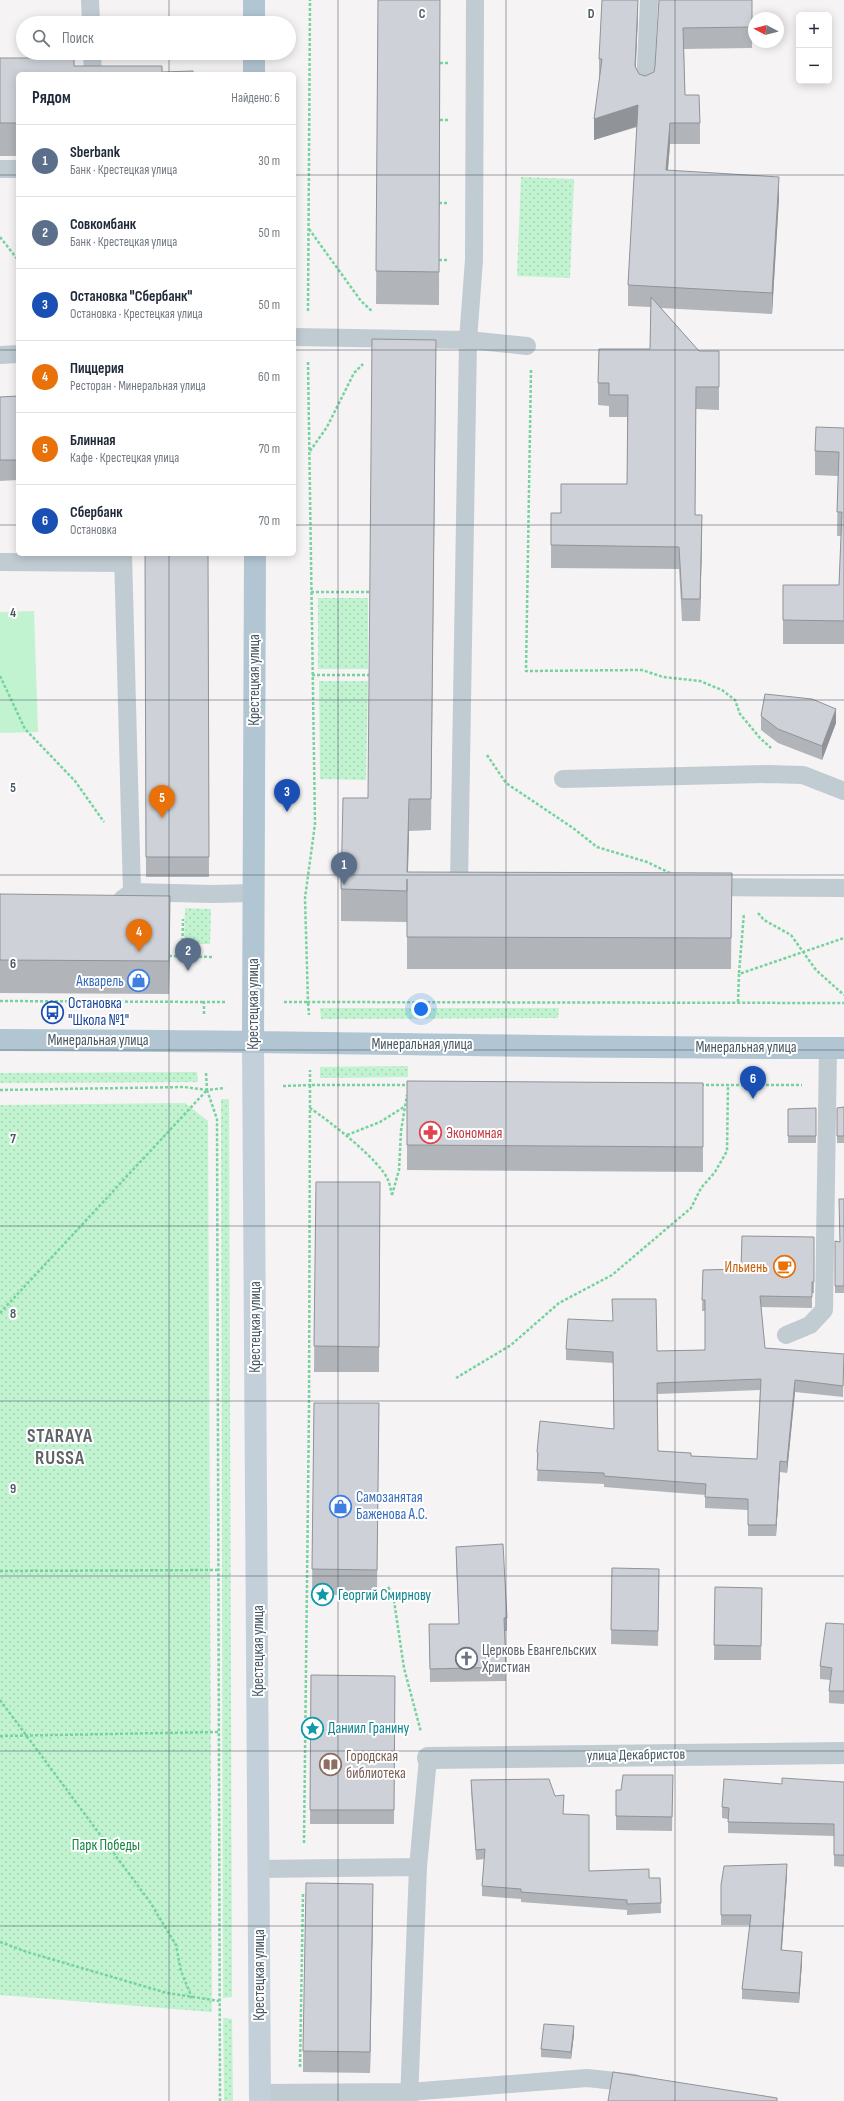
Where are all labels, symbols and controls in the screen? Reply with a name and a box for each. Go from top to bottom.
text: C [419,6,426,22]
text: D [588,6,595,22]
north arrow [748,12,784,48]
map controls [796,12,832,84]
button: + [796,12,832,48]
search box [16,16,296,60]
icon: search [30,27,52,49]
text: Поиск [62,29,94,48]
button: − [796,48,832,84]
text: Рядом [32,88,71,108]
text: Найдено: 6 [231,90,280,106]
text: Sberbank [70,143,120,162]
text: 1 [42,153,48,169]
text: 30 m [258,153,280,169]
text: Банк · Крестецкая улица [70,162,177,178]
text: Совкомбанк [70,215,136,234]
text: 2 [42,225,48,241]
text: 50 m [259,225,280,241]
text: Банк · Крестецкая улица [70,234,177,250]
text: Остановка "Сбербанк" [70,287,193,306]
text: 3 [42,297,48,313]
text: 50 m [259,297,280,313]
text: Остановка · Крестецкая улица [70,306,203,322]
text: Пиццерия [70,359,124,378]
text: 4 [42,369,48,385]
text: 60 m [258,369,280,385]
text: Ресторан · Минеральная улица [70,378,206,394]
text: Блинная [70,431,116,450]
text: 5 [42,441,48,457]
text: 70 m [259,441,280,457]
text: Кафе · Крестецкая улица [70,450,179,466]
text: Сбербанк [70,503,123,522]
text: 6 [42,513,48,529]
text: 70 m [259,513,280,529]
text: Остановка [70,522,117,538]
text: 4 [10,605,16,621]
street label: Крестецкая улица [245,634,264,726]
pin: 3 [274,779,300,812]
text: 5 [10,780,16,796]
pin: 5 [149,785,175,818]
pin: 1 [331,852,357,885]
pin: 4 [126,919,152,952]
pin: 2 [175,938,201,971]
text: 6 [10,956,16,972]
street label: Крестецкая улица [244,958,263,1050]
shop icon: Акварель [126,968,152,994]
place label: Акварель [75,972,124,991]
place label: Остановка "Школа №1" [68,994,129,1030]
bus stop icon: Остановка "Школа №1" [40,999,66,1025]
your location [411,999,431,1019]
street label: Минеральная улица [47,1031,149,1050]
street label: Минеральная улица [371,1035,473,1054]
street label: Минеральная улица [695,1038,797,1057]
pin: 6 [740,1066,766,1099]
pharmacy icon: Экономная [417,1120,443,1146]
place label: Экономная [446,1124,503,1143]
text: 7 [10,1131,16,1147]
cafe icon: Ильиень [771,1254,797,1280]
place label: Ильиень [725,1258,768,1277]
street label: Крестецкая улица [246,1281,265,1373]
text: 8 [10,1306,16,1322]
district label: STARAYA RUSSA [27,1425,93,1470]
text: 9 [10,1481,16,1497]
place label: Самозанятая Баженова А.С. [356,1488,428,1524]
shop icon: Самозанятая Баженова А.С. [328,1493,354,1519]
place icon: Георгий Смирнову [309,1582,335,1608]
place label: Георгий Смирнову [338,1586,431,1605]
street label: Крестецкая улица [249,1605,268,1697]
place label: Церковь Евангельских Христиан [481,1641,597,1677]
church icon: Церковь Евангельских Христиан [454,1646,480,1672]
place icon: Даниил Гранину [300,1715,326,1741]
place label: Даниил Гранину [328,1719,410,1738]
street label: улица Декабристов [587,1745,686,1765]
place label: Городская библиотека [346,1747,406,1783]
library icon: Городская библиотека [318,1752,344,1778]
park label: Парк Победы [72,1836,140,1855]
street label: Крестецкая улица [250,1929,269,2021]

